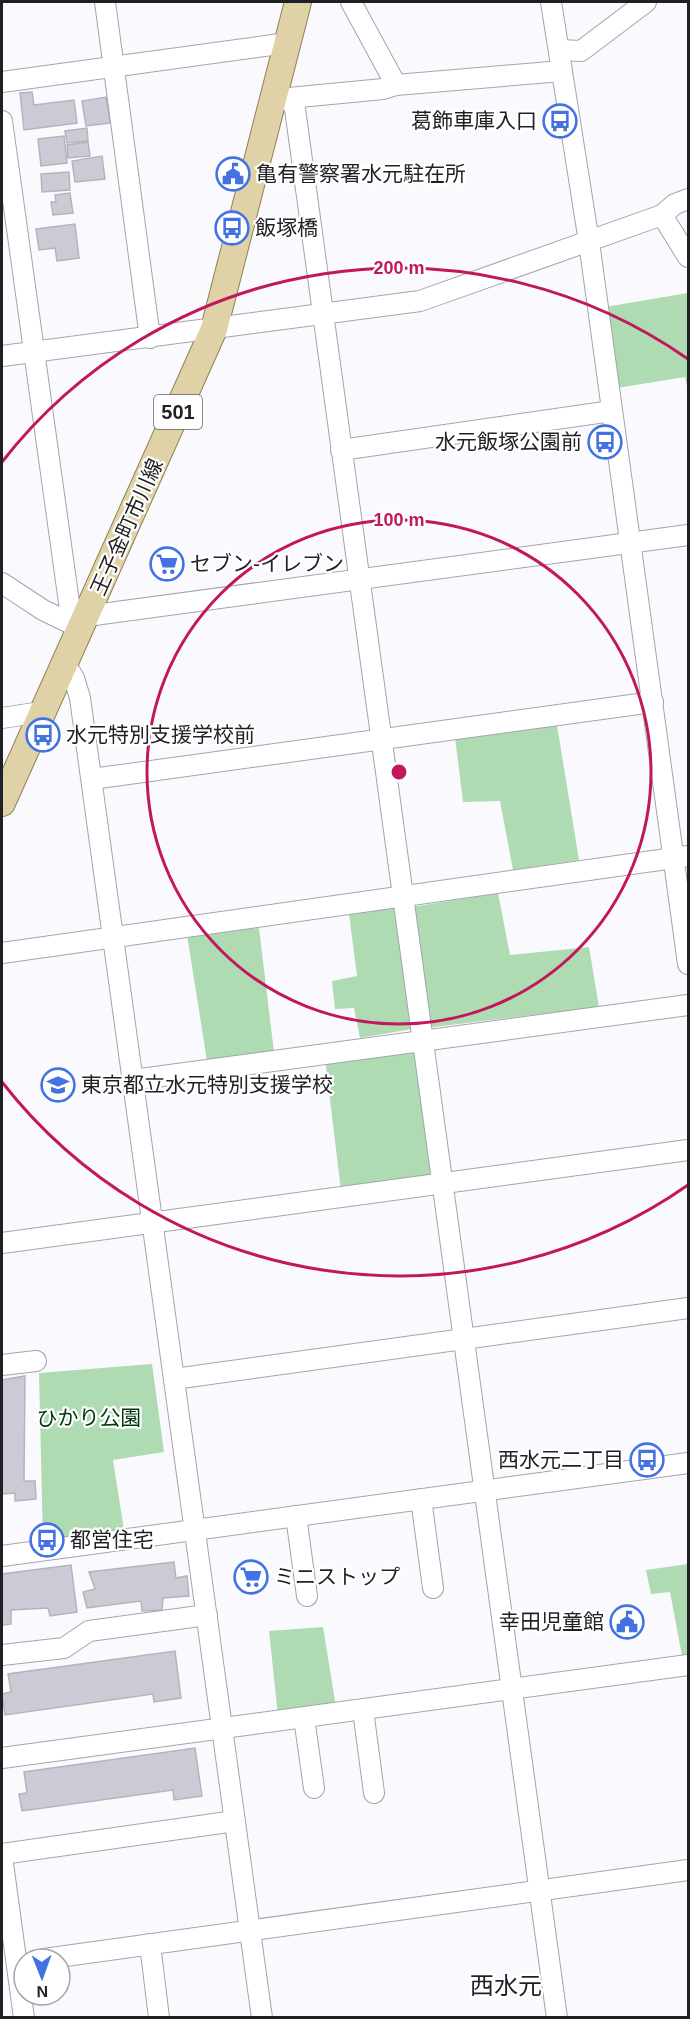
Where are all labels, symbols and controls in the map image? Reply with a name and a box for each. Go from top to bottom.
bus stop icon: 葛飾車庫入口 [542,103,578,139]
place label: 葛飾車庫入口 [411,109,537,132]
public building icon: 亀有警察署水元駐在所 [215,156,251,192]
place label: 亀有警察署水元駐在所 [256,162,466,185]
bus stop icon: 飯塚橋 [214,210,250,246]
place label: 飯塚橋 [255,216,318,239]
text: 200 m [373,258,425,278]
road number: 501 [154,395,202,429]
bus stop icon: 水元飯塚公園前 [587,424,623,460]
place label: 水元飯塚公園前 [435,430,582,453]
street label: 王子金町市川線 [86,455,167,599]
text: 100 m [373,510,425,530]
supermarket icon: セブン-イレブン [149,546,185,582]
place label: セブン-イレブン [190,552,344,575]
bus stop icon: 水元特別支援学校前 [25,717,61,753]
place label: 水元特別支援学校前 [66,723,255,746]
centre of rings [389,762,409,782]
school or university icon: 東京都立水元特別支援学校 [40,1067,76,1103]
place label: 東京都立水元特別支援学校 [81,1073,333,1096]
park label: ひかり公園 [37,1406,142,1429]
bus stop icon: 西水元二丁目 [629,1442,665,1478]
place label: 西水元二丁目 [498,1448,624,1471]
bus stop icon: 都営住宅 [29,1522,65,1558]
place label: 都営住宅 [70,1528,154,1551]
supermarket icon: ミニストップ [233,1559,269,1595]
place label: ミニストップ [274,1565,400,1588]
public building icon: 幸田児童館 [609,1604,645,1640]
place label: 幸田児童館 [499,1610,604,1633]
north arrow [12,1947,72,2007]
district label: 西水元 [470,1972,542,1999]
text: N [36,1983,48,2000]

